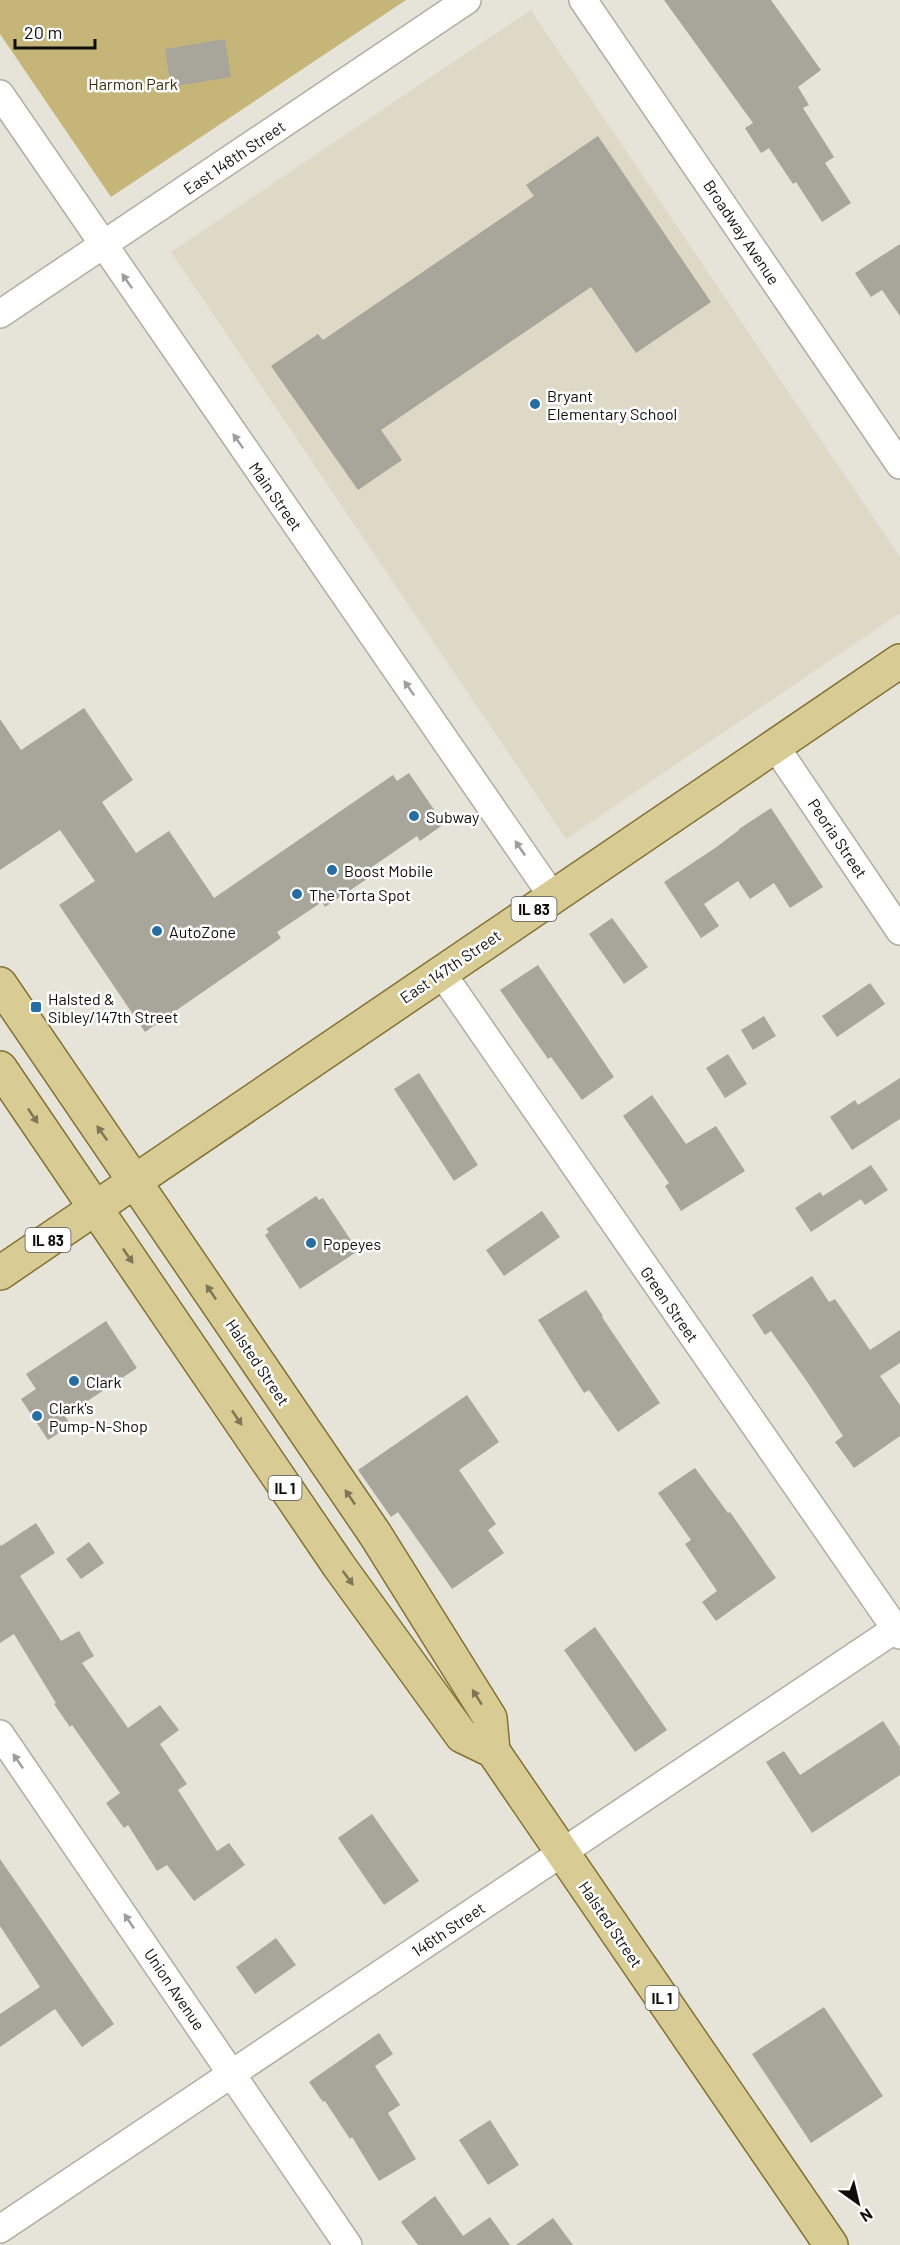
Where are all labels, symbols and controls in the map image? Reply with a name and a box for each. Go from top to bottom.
scale bar [15,12,94,50]
text: 20 m [24,21,62,43]
park label: Harmon Park [88,74,178,93]
street label: East 148th Street [180,116,288,198]
street label: Broadway Avenue [700,176,784,288]
one-way arrow [122,273,133,289]
place label: Bryant Elementary School [547,386,677,423]
marker: Bryant Elementary School [528,397,542,411]
one-way arrow [232,434,244,450]
street label: Main Street [246,458,306,534]
one-way arrow [404,680,415,696]
street label: Peoria Street [805,795,871,881]
place label: Subway [426,807,480,826]
marker: Subway [407,809,421,823]
one-way arrow [514,841,526,857]
place label: Boost Mobile [344,861,433,880]
marker: Boost Mobile [325,863,339,877]
place label: The Torta Spot [309,885,411,904]
marker: The Torta Spot [290,887,304,901]
road number: IL 83 [512,897,556,921]
place label: AutoZone [169,922,236,941]
marker: AutoZone [150,924,164,938]
street label: East 147th Street [396,925,504,1007]
place label: Halsted & Sibley/147th Street [48,989,178,1026]
marker: Halsted & Sibley/147th Street [29,1000,43,1014]
one-way arrow [27,1108,39,1124]
one-way arrow [96,1125,108,1141]
road number: IL 83 [26,1228,70,1252]
place label: Popeyes [323,1234,381,1253]
marker: Popeyes [304,1236,318,1250]
one-way arrow [122,1248,133,1264]
street label: Green Street [637,1262,703,1346]
one-way arrow [205,1284,216,1300]
street label: Halsted Street [222,1315,294,1409]
place label: Clark [86,1372,121,1391]
marker: Clark [67,1374,81,1388]
place label: Clark's Pump-N-Shop [49,1398,148,1435]
marker: Clark's Pump-N-Shop [30,1409,44,1423]
one-way arrow [231,1409,243,1425]
road number: IL 1 [268,1476,302,1500]
one-way arrow [344,1489,356,1505]
one-way arrow [342,1570,354,1586]
one-way arrow [472,1689,483,1705]
one-way arrow [12,1753,24,1769]
street label: Halsted Street [575,1877,647,1971]
street label: 146th Street [408,1898,488,1960]
one-way arrow [123,1913,134,1930]
street label: Union Avenue [141,1945,209,2033]
road number: IL 1 [646,1986,678,2010]
north arrow [828,2173,888,2233]
text: N [857,2205,876,2227]

